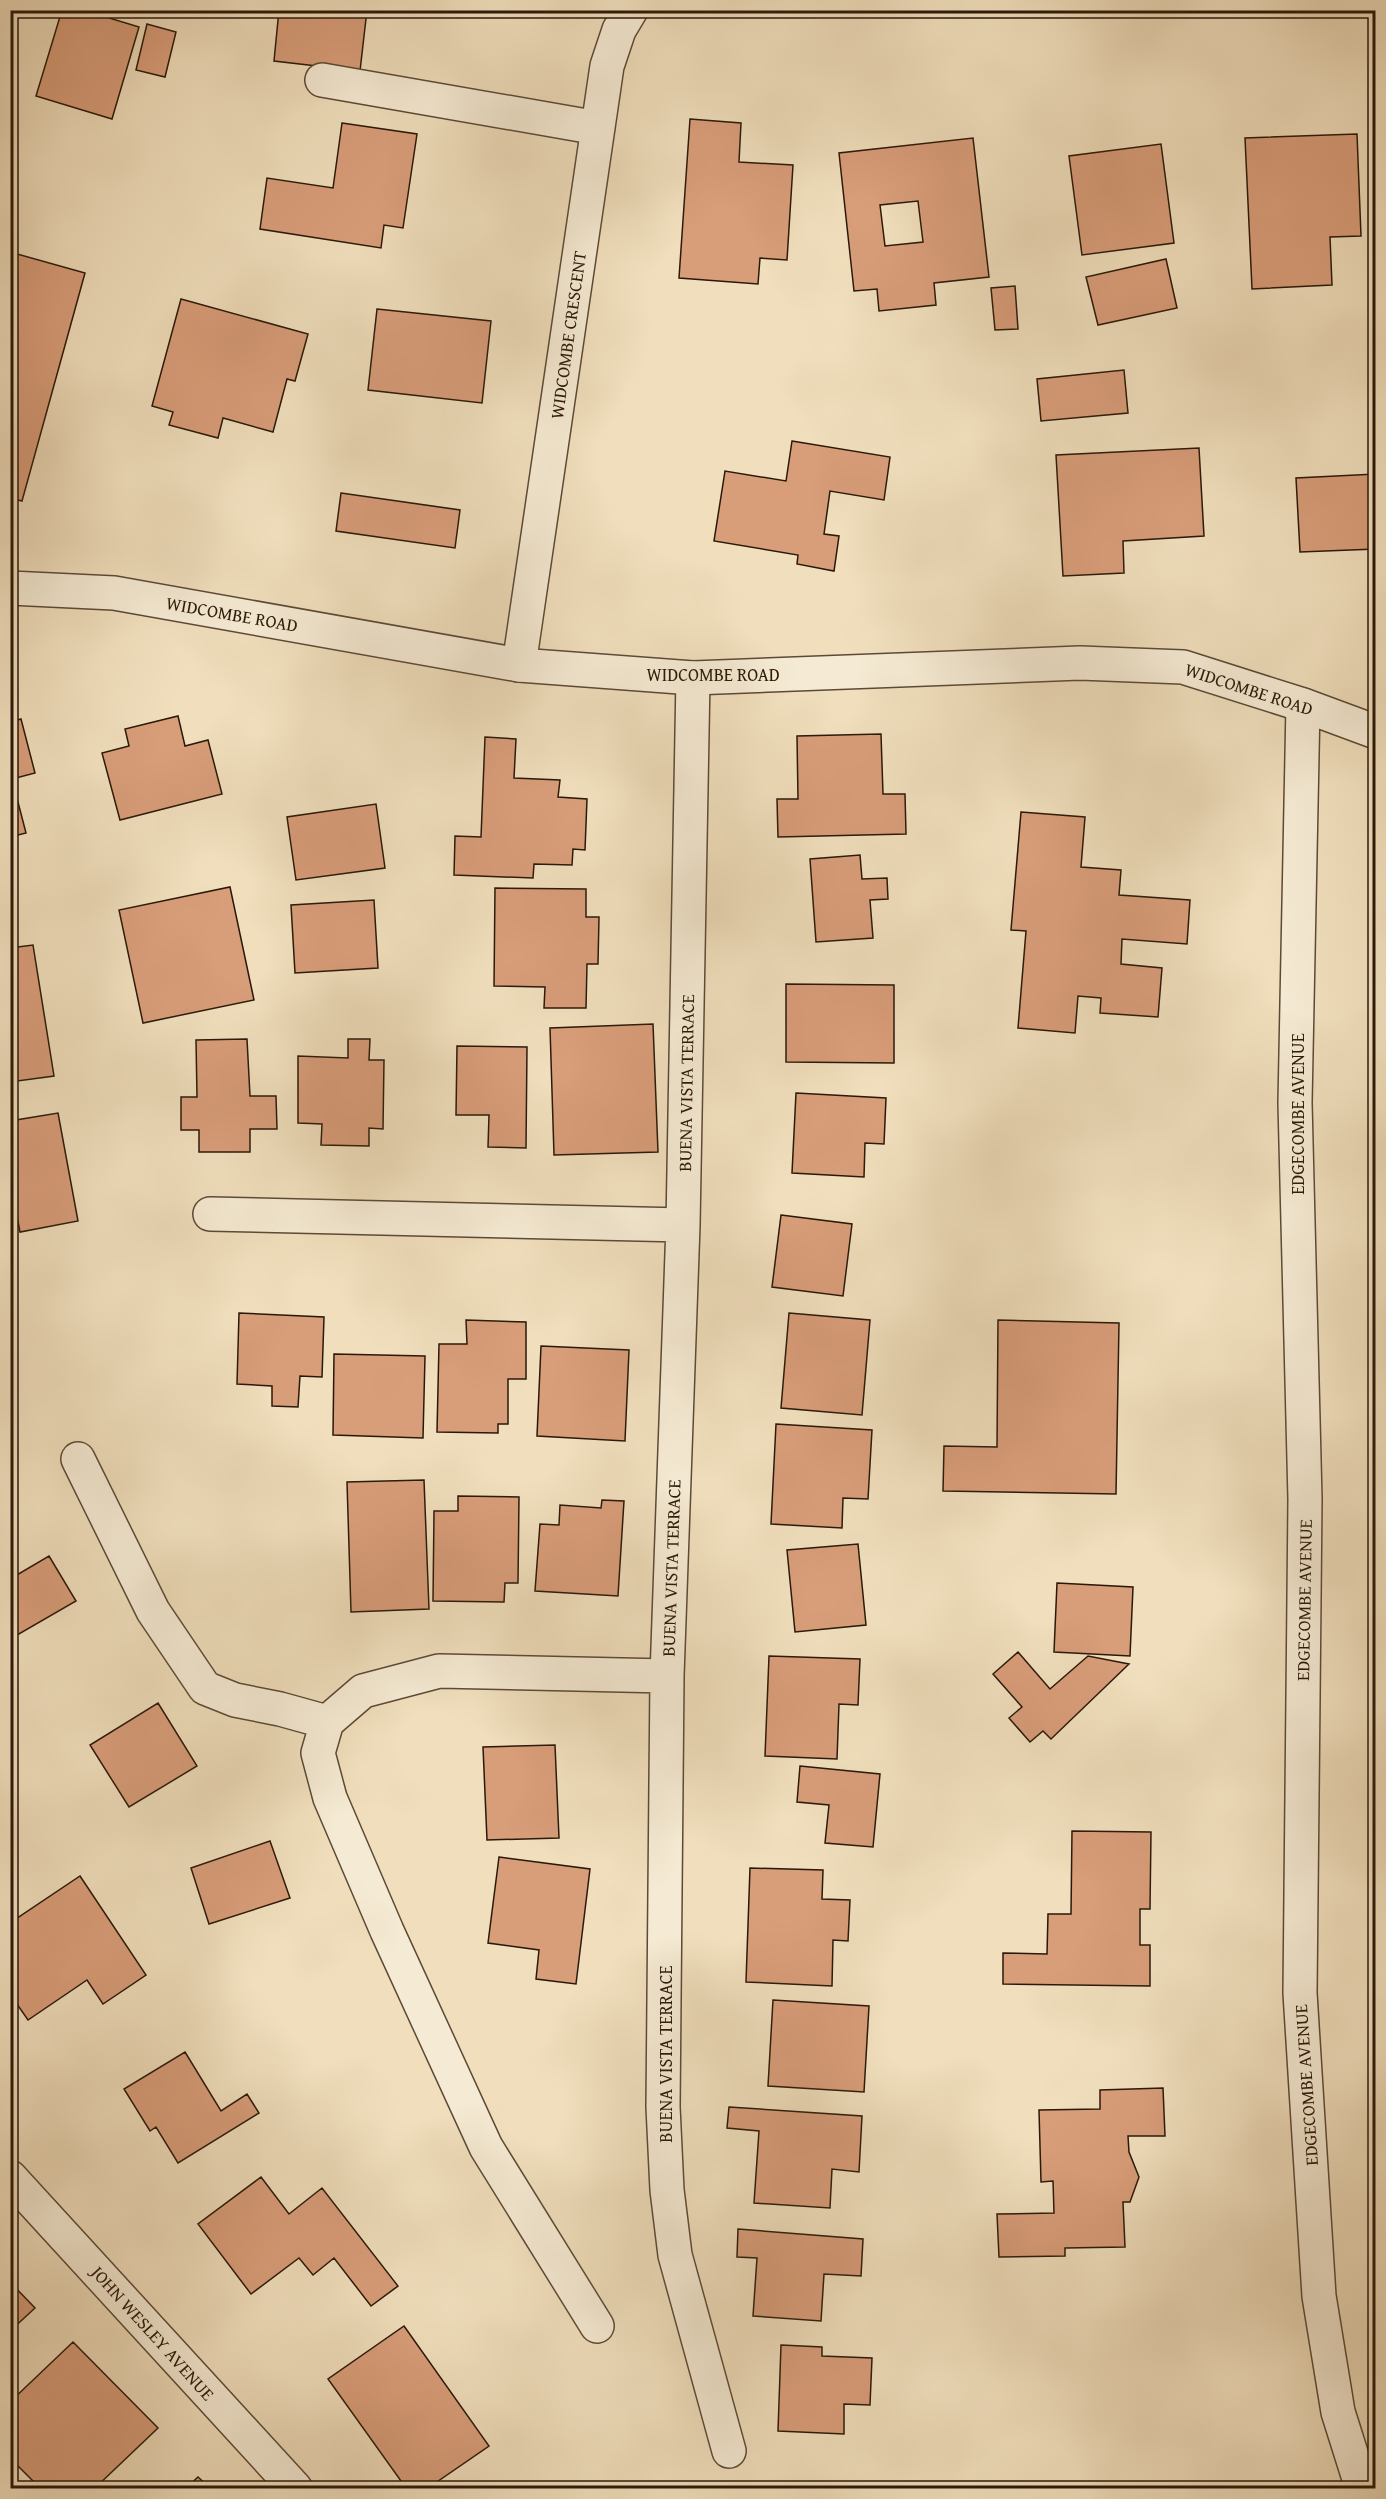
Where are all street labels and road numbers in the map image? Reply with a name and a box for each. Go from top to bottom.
street label: WIDCOMBE CRESCENT [543,249,593,421]
street label: WIDCOMBE ROAD [164,589,300,639]
street label: WIDCOMBE ROAD [1182,656,1317,722]
street label: WIDCOMBE ROAD [646,661,780,688]
street label: BUENA VISTA TERRACE [671,994,701,1172]
street label: EDGECOMBE AVENUE [1284,1033,1311,1195]
street label: BUENA VISTA TERRACE [654,1479,688,1657]
street label: EDGECOMBE AVENUE [1289,1519,1319,1681]
street label: BUENA VISTA TERRACE [652,1965,679,2143]
street label: EDGECOMBE AVENUE [1287,2003,1325,2167]
street label: JOHN WESLEY AVENUE [84,2258,221,2406]

